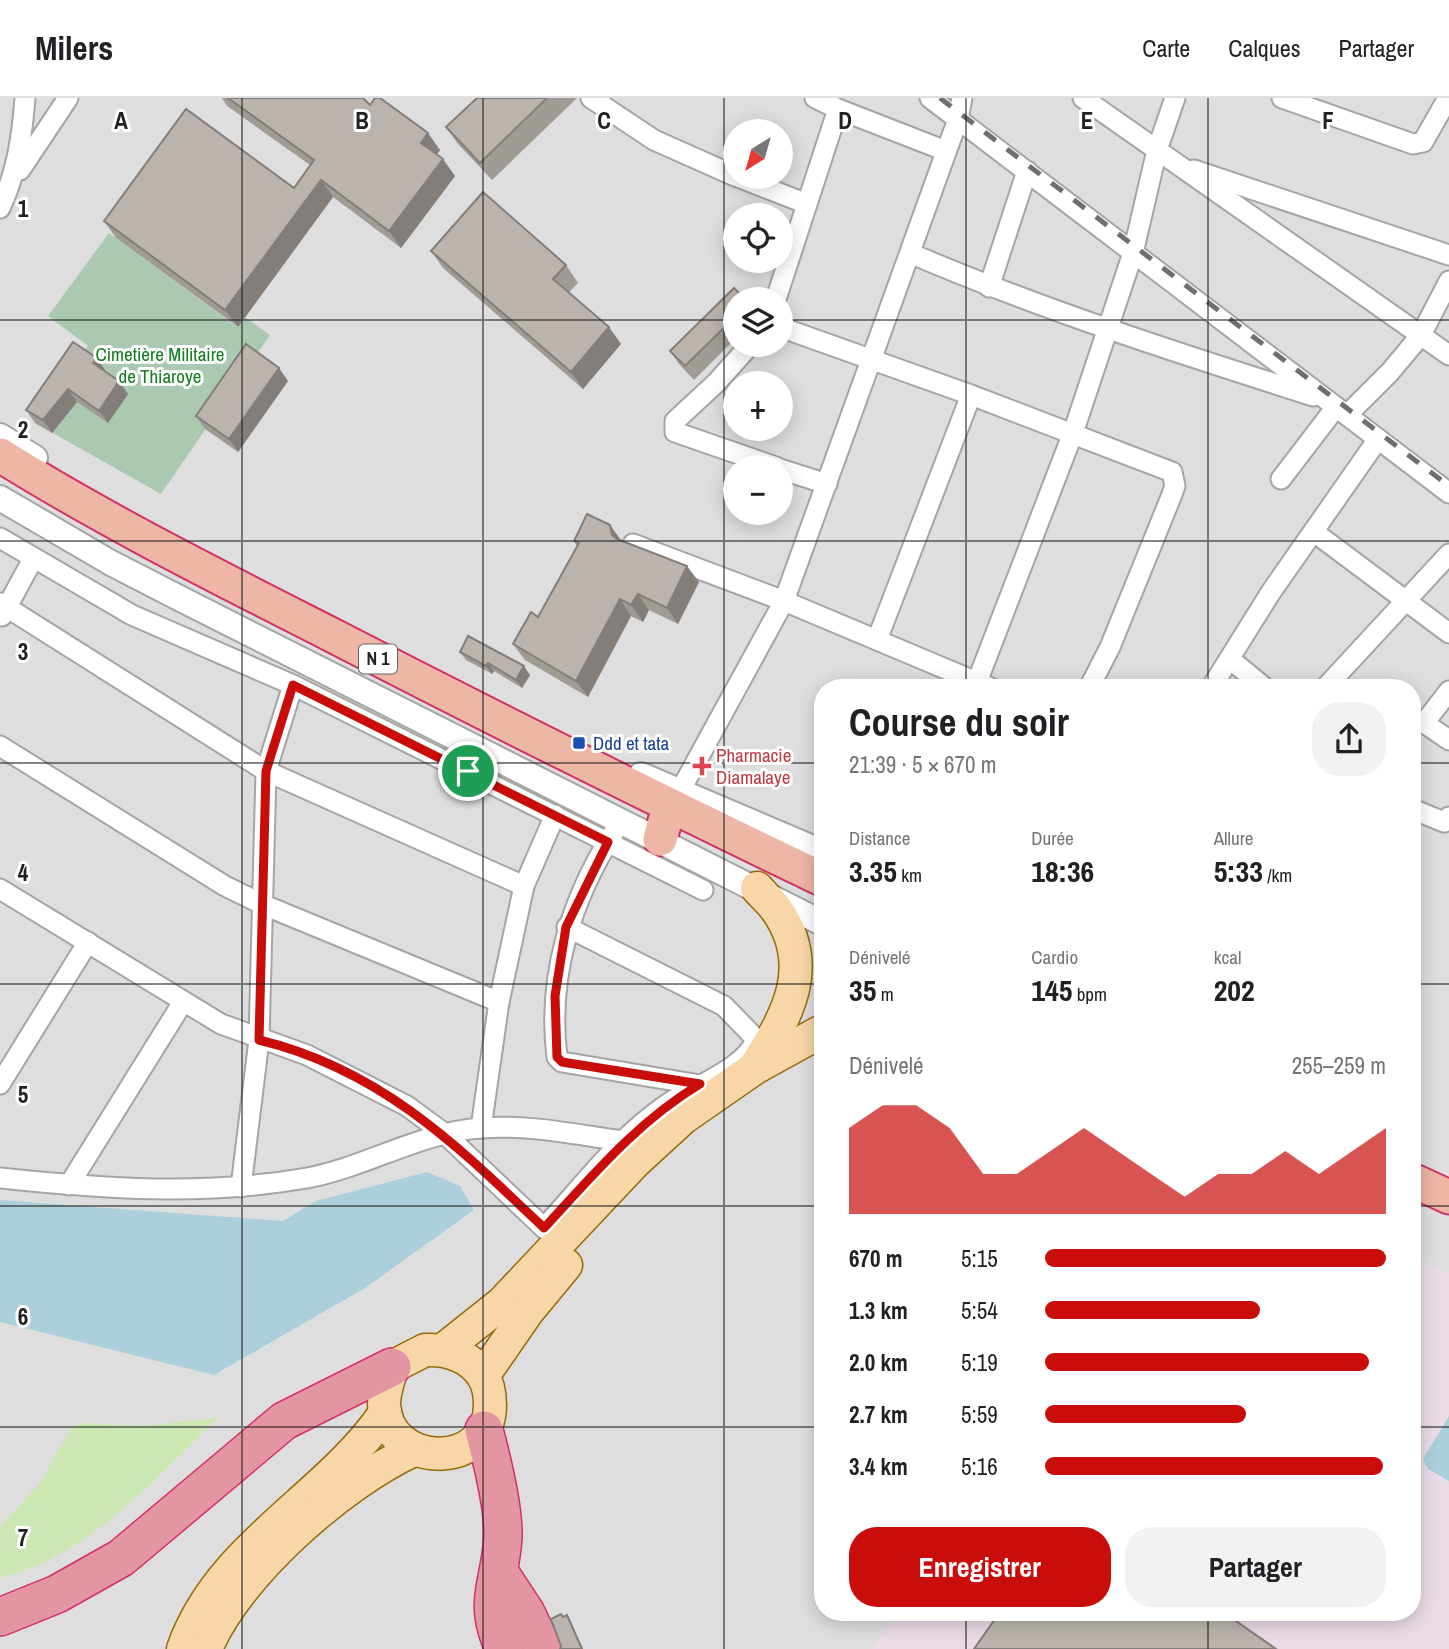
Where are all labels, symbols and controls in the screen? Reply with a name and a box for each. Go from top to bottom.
text: Milers [35,26,113,70]
text: Carte [1142,32,1190,64]
text: Calques [1228,32,1301,64]
text: Partager [1339,32,1414,64]
text: A [114,105,128,136]
text: B [355,105,369,136]
text: C [597,105,611,136]
text: D [838,105,852,136]
text: E [1081,105,1093,136]
text: F [1322,105,1334,136]
north arrow [723,119,793,189]
map controls [723,119,793,525]
text: 1 [18,193,29,224]
button: locate [723,203,793,273]
button: layers [723,287,793,357]
park label: Cimetière Militaire de Thiaroye [95,341,225,389]
button: + [723,371,793,441]
text: 2 [18,414,28,445]
button: − [723,455,793,525]
text: 3 [18,636,28,667]
road number: N 1 [359,644,397,674]
text: Course du soir [849,697,1069,748]
button: share [1312,702,1386,776]
place label: Ddd et tata [593,730,670,756]
marker: Ddd et tata [571,735,587,751]
pin [438,741,498,801]
place label: Pharmacie Diamalaye [716,742,791,790]
text: 21:39 · 5 × 670 m [849,749,996,780]
icon: arrive [449,752,487,790]
marker: Pharmacie Diamalaye [694,758,710,774]
text: Distance [849,825,910,851]
text: Durée [1031,825,1074,851]
text: Allure [1214,825,1253,851]
text: 3.35 [849,851,897,891]
text: 18:36 [1031,851,1094,891]
text: 5:33 [1214,851,1263,891]
text: 4 [18,857,29,888]
text: km [897,862,922,888]
text: /km [1263,862,1292,888]
text: Dénivelé [849,944,910,970]
text: Cardio [1031,944,1078,970]
text: kcal [1214,944,1241,970]
text: 35 [849,970,876,1010]
text: 145 [1031,970,1072,1010]
text: 202 [1214,970,1255,1010]
text: m [876,981,894,1007]
text: bpm [1072,981,1107,1007]
text: Dénivelé [849,1050,923,1081]
text: 255–259 m [1292,1050,1386,1081]
text: 5 [18,1079,28,1110]
text: 670 m [849,1243,902,1274]
text: 5:15 [961,1243,998,1274]
text: 1.3 km [849,1295,908,1326]
text: 5:54 [961,1295,998,1326]
text: 6 [18,1301,28,1332]
text: 2.0 km [849,1347,908,1378]
text: 5:19 [961,1347,998,1378]
text: 2.7 km [849,1399,908,1430]
text: 5:59 [961,1399,998,1430]
text: 3.4 km [849,1451,908,1482]
text: 5:16 [961,1451,998,1482]
text: 7 [18,1522,28,1553]
button: Enregistrer [849,1527,1111,1607]
button: Partager [1125,1527,1386,1607]

